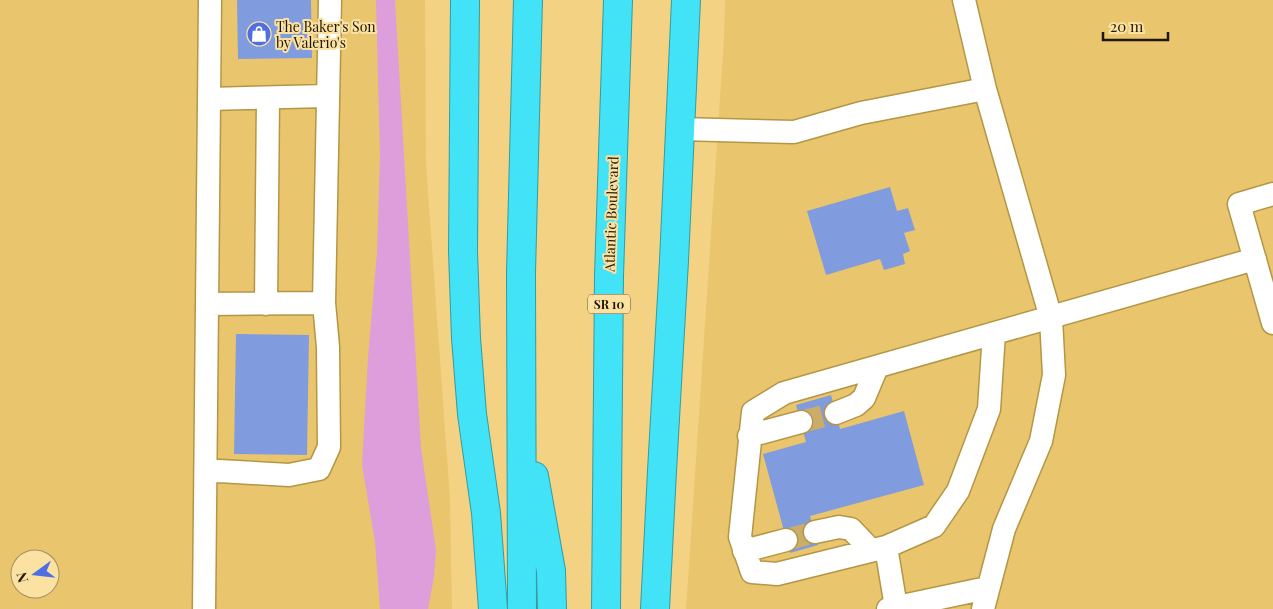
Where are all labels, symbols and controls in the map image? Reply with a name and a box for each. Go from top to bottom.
scale bar [1103,10,1168,42]
text: 20 m [1110,16,1144,36]
place label: The Baker's Son by Valerio's [276,17,376,52]
shop icon: The Baker's Son by Valerio's [246,21,272,47]
street label: Atlantic Boulevard [599,156,623,273]
road number: SR 10 [588,294,630,314]
north arrow [10,549,60,599]
text: N [11,570,32,585]

